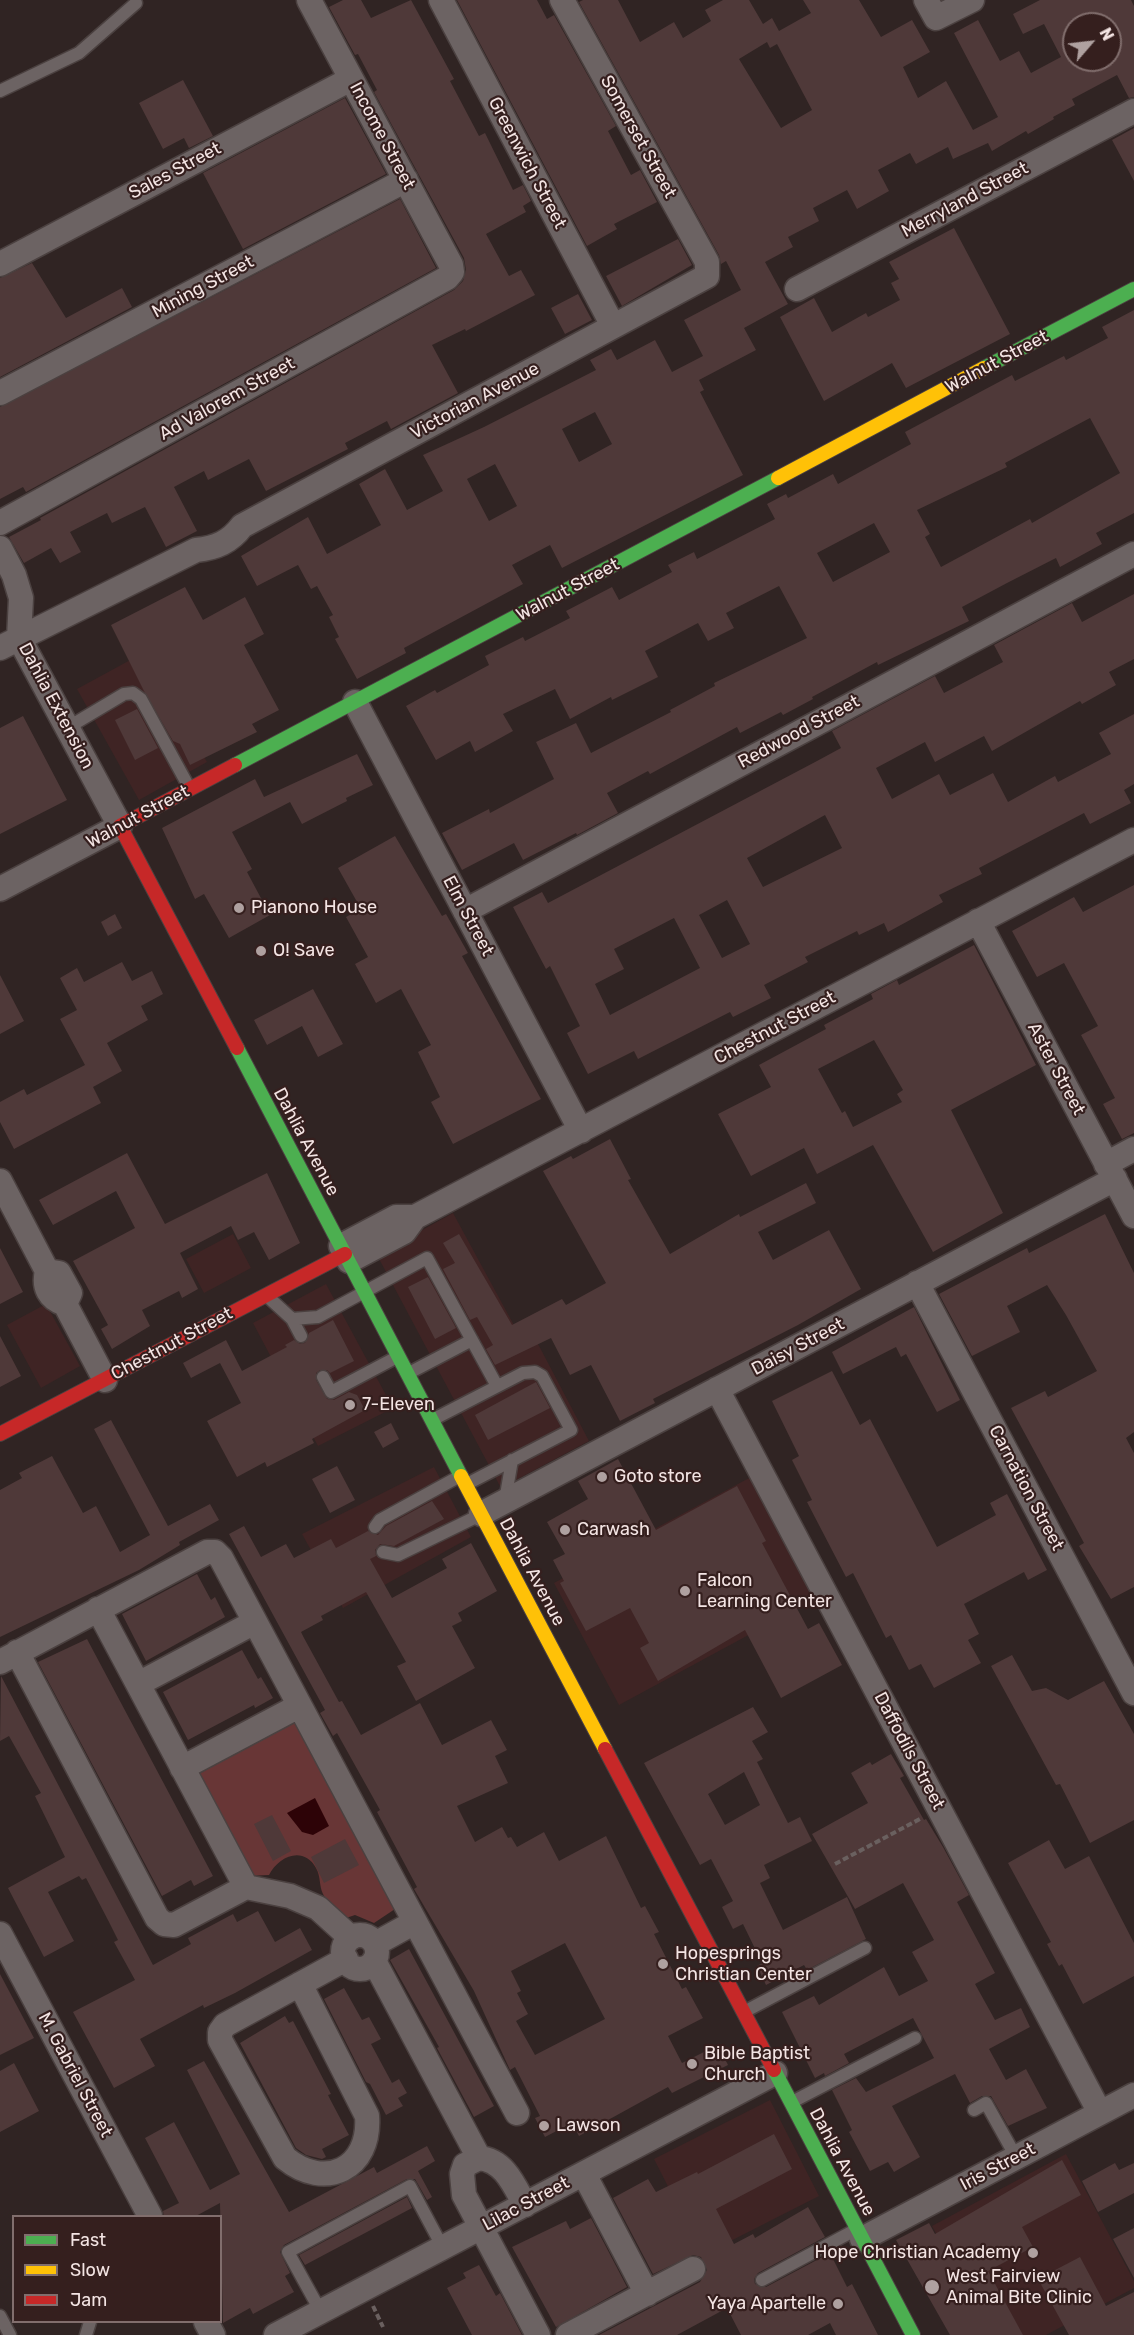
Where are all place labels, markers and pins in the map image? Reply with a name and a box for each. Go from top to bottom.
place label: Pianono House [251,897,377,919]
marker: Pianono House [232,901,246,915]
place label: O! Save [273,940,335,962]
marker: O! Save [254,944,268,958]
place label: 7-Eleven [362,1394,435,1416]
marker: 7-Eleven [343,1398,357,1412]
place label: Goto store [614,1466,702,1488]
marker: Goto store [595,1470,609,1484]
place label: Carwash [577,1519,650,1541]
marker: Carwash [558,1523,572,1537]
place label: Falcon Learning Center [697,1570,832,1612]
marker: Falcon Learning Center [678,1584,692,1598]
place label: Hopesprings Christian Center [675,1943,812,1986]
marker: Hopesprings Christian Center [656,1957,670,1971]
place label: Bible Baptist Church [704,2043,810,2086]
marker: Bible Baptist Church [685,2057,699,2071]
place label: Lawson [556,2115,621,2137]
marker: Lawson [537,2119,551,2133]
place label: Hope Christian Academy [814,2242,1021,2264]
marker: Hope Christian Academy [1026,2246,1040,2260]
place label: West Fairview Animal Bite Clinic [946,2266,1092,2308]
marker: West Fairview Animal Bite Clinic [923,2278,941,2296]
place label: Yaya Apartelle [707,2293,826,2315]
marker: Yaya Apartelle [831,2297,845,2311]

